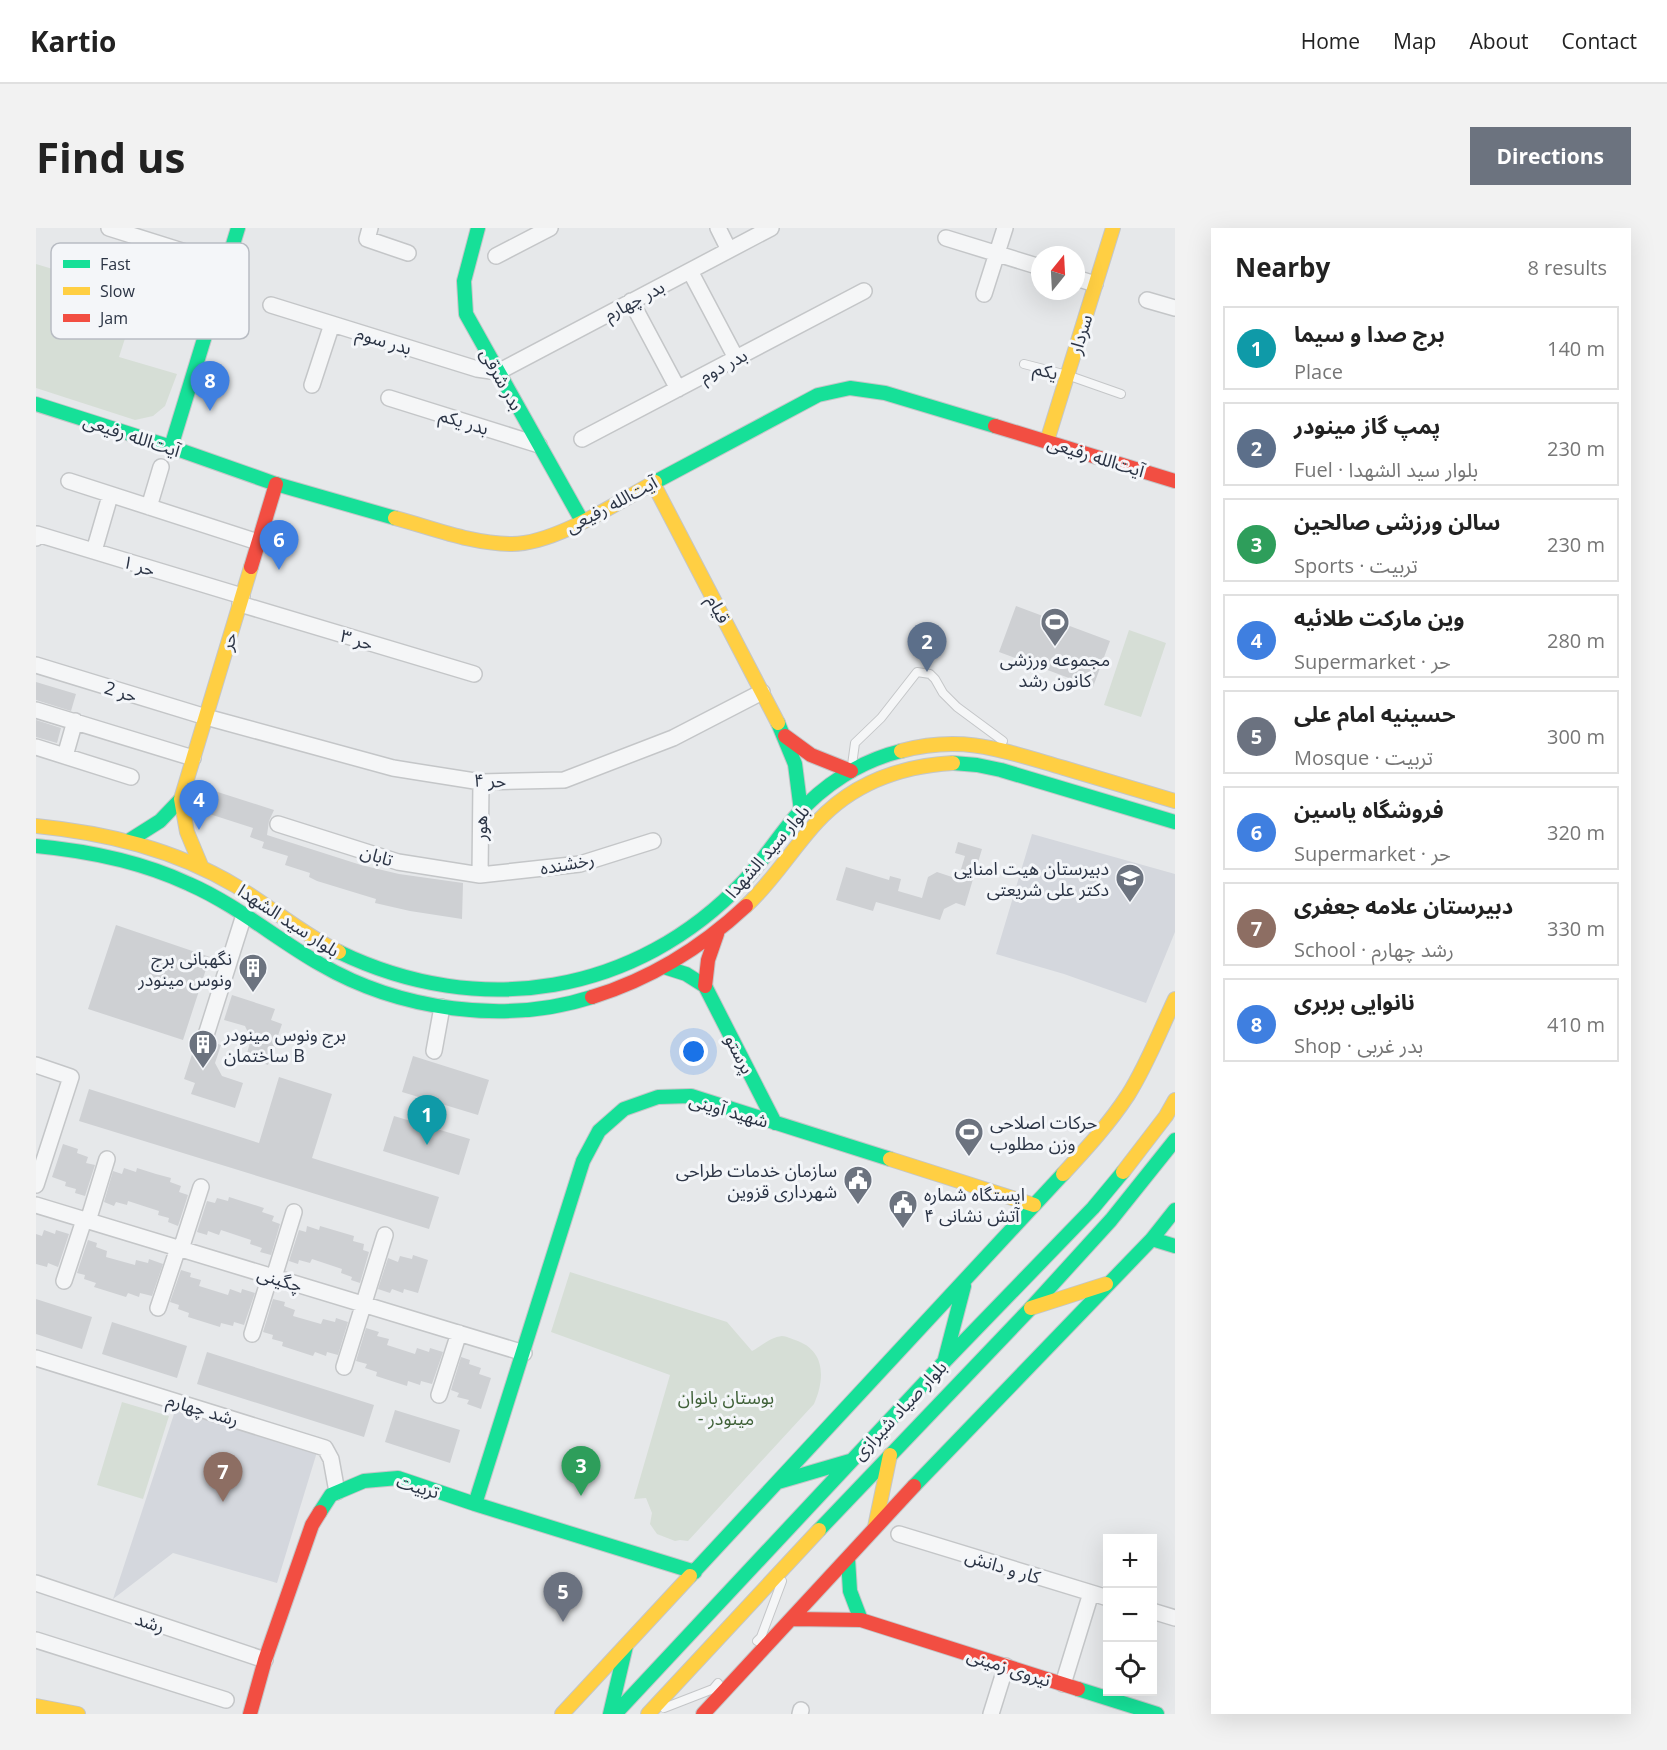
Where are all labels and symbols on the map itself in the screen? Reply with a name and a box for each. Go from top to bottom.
legend [51,243,249,339]
north arrow [1031,246,1085,300]
text: Fast [100,253,131,275]
street label: بدر چهارم [600,274,670,329]
text: Slow [100,280,135,302]
text: Jam [98,307,128,329]
street label: سردار [1062,311,1097,358]
street label: بدر سوم [352,320,415,363]
street label: بدر دوم [695,342,753,390]
street label: بدر شرقی [475,344,529,414]
street label: یکم [1030,355,1061,387]
pin: 8 [190,362,230,411]
street label: بدر یکم [436,402,492,442]
street label: آیت‌الله رفیعی [80,408,184,462]
street label: آیت‌الله رفیعی [1044,430,1148,482]
street label: آیت‌الله رفیعی [561,469,662,538]
pin: 6 [260,520,298,570]
street label: حر ۱ [120,549,158,581]
street label: قیام [699,591,736,629]
sports icon: مجموعه ورزشی کانون رشد [1039,606,1071,648]
pin: 2 [908,622,946,672]
street label: حر ۳ [338,623,376,655]
street label: حر [214,629,242,654]
place label: مجموعه ورزشی کانون رشد [1000,647,1110,692]
street label: حر 2 [102,675,140,707]
street label: حر ۴ [473,767,507,793]
pin: 4 [180,780,218,830]
street label: بلوار سید الشهدا [720,799,814,903]
street label: هور [468,815,492,842]
street label: تابان [358,839,396,871]
street label: رخشنده [538,846,596,880]
place label: دبیرستان هیت امنایی دکتر علی شریعتی [954,856,1109,901]
school or university icon: دبیرستان هیت امنایی دکتر علی شریعتی [1114,862,1146,904]
street label: بلوار سید الشهدا [234,878,344,962]
place label: نگهبانی برج ونوس مینودر [137,946,232,991]
building icon: نگهبانی برج ونوس مینودر [237,952,269,994]
place label: برج ونوس مینودر ساختمان B [223,1022,346,1067]
building icon: برج ونوس مینودر ساختمان B [187,1028,219,1070]
street label: پرستو [720,1030,760,1078]
your location [679,1037,708,1066]
street label: شهید آوینی [687,1087,771,1133]
pin: 1 [408,1096,446,1145]
place label: حرکات اصلاحی وزن مطلوب [990,1110,1097,1155]
sports icon: حرکات اصلاحی وزن مطلوب [953,1116,985,1158]
place label: سازمان خدمات طراحی شهرداری قزوین [676,1158,837,1203]
public building icon: سازمان خدمات طراحی شهرداری قزوین [842,1164,874,1206]
place label: ایستگاه شماره ۴ آتش نشانی [924,1182,1025,1227]
public building icon: ایستگاه شماره ۴ آتش نشانی [887,1188,919,1230]
street label: چگینی [255,1261,305,1297]
street label: بلوار صیاد شیرازی [847,1355,951,1465]
park label: بوستان بانوان - مینودر [678,1385,774,1430]
street label: رشد چهارم [163,1387,242,1434]
pin: 3 [562,1446,600,1496]
pin: 7 [204,1452,243,1502]
street label: تربیت [394,1469,442,1503]
street label: کار و دانش [963,1543,1044,1589]
pin: 5 [544,1572,582,1622]
street label: رشد [132,1606,168,1638]
street label: نیروی زمینی [964,1642,1054,1692]

